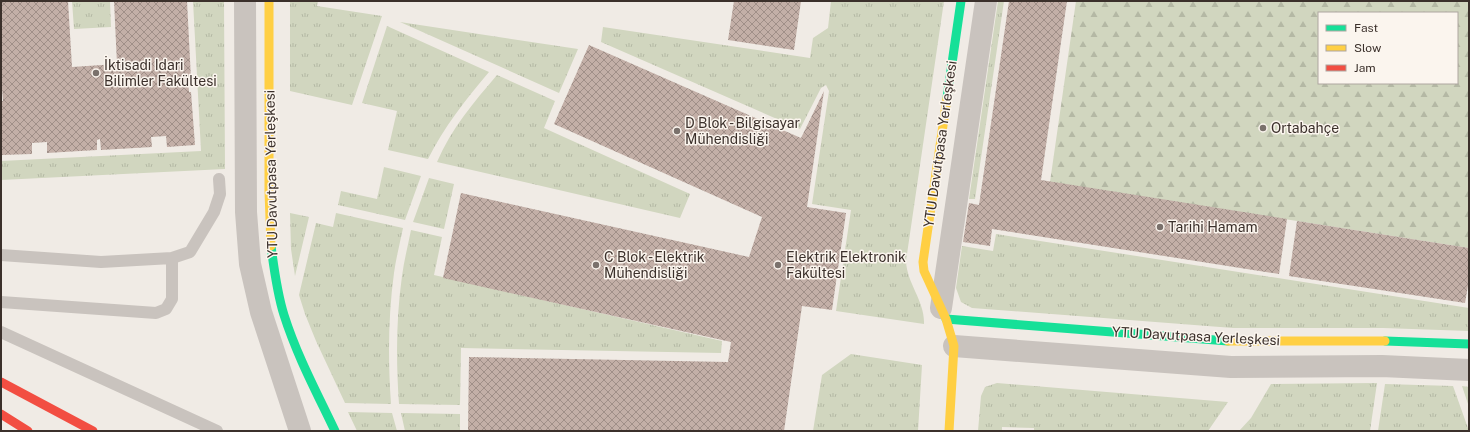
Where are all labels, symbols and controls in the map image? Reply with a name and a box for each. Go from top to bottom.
legend [1318,12,1458,84]
text: Fast [1354,21,1379,35]
text: Slow [1354,41,1382,55]
place label: İktisadi Idari Bilimler Fakültesi [104,55,217,89]
street label: YTU Davutpasa Yerleşkesi [920,60,960,228]
text: Jam [1354,61,1376,75]
marker: İktisadi Idari Bilimler Fakültesi [91,68,101,78]
street label: YTU Davutpasa Yerleşkesi [262,90,280,258]
place label: D Blok - Bilgisayar Mühendisliği [685,115,800,147]
place label: Ortabahçe [1271,120,1339,136]
marker: Ortabahçe [1258,123,1268,133]
marker: D Blok - Bilgisayar Mühendisliği [672,126,682,136]
place label: Tarihi Hamam [1168,219,1258,235]
marker: Tarihi Hamam [1155,222,1165,232]
place label: C Blok - Elektrik Mühendisliği [604,249,705,281]
place label: Elektrik Elektronik Fakültesi [786,249,906,281]
marker: C Blok - Elektrik Mühendisliği [591,260,601,270]
marker: Elektrik Elektronik Fakültesi [773,260,783,270]
street label: YTU Davutpasa Yerleşkesi [1112,324,1280,348]

